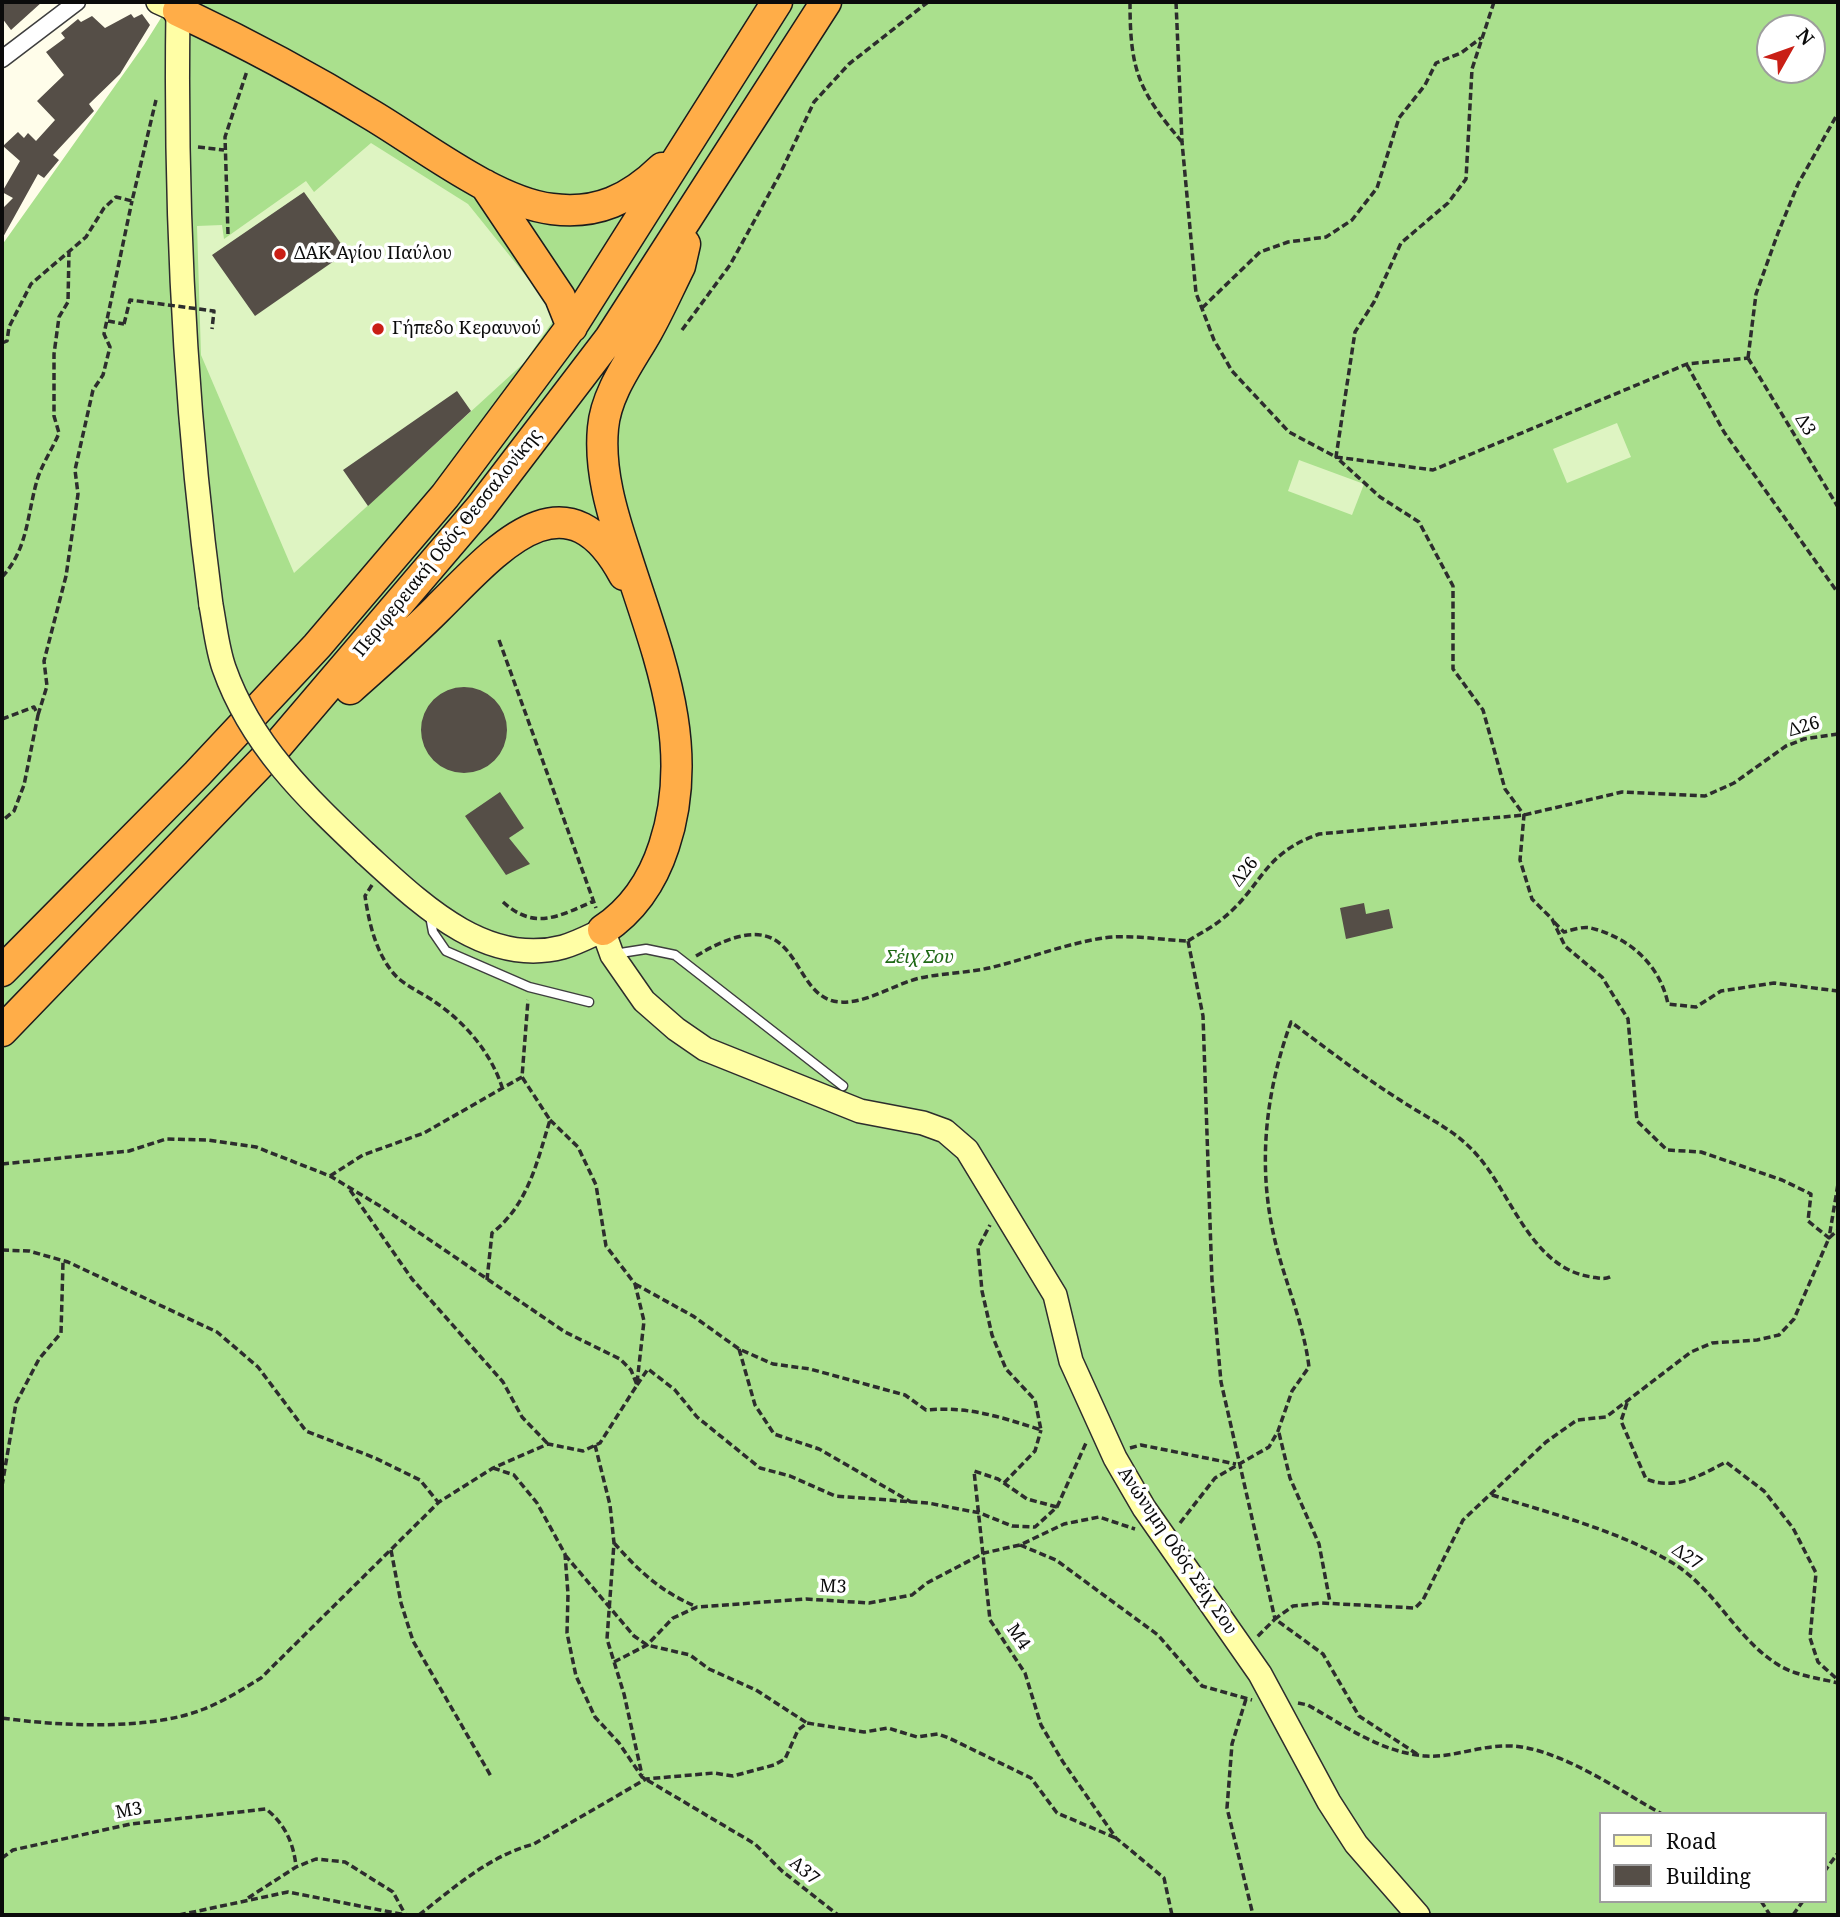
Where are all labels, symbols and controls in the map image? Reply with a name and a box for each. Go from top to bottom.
north arrow [1756,14,1826,84]
text: N [1791,23,1820,51]
place label: ΔΑΚ Αγίου Παύλου [294,243,452,265]
marker: ΔΑΚ Αγίου Παύλου [272,246,288,262]
place label: Γήπεδο Κεραυνού [392,318,541,340]
marker: Γήπεδο Κεραυνού [370,321,386,337]
street label: Δ3 [1790,410,1820,440]
street label: Περιφερειακή Οδός Θεσσαλονίκης [349,425,547,661]
street label: Δ26 [1786,712,1822,742]
street label: Δ26 [1227,853,1263,891]
park label: Σέιχ Σου [886,947,954,969]
street label: Ανώνυμη Οδός Σέιχ Σου [1113,1463,1241,1639]
street label: Δ27 [1668,1539,1706,1575]
street label: M3 [819,1576,847,1598]
street label: M4 [1002,1620,1034,1654]
street label: M3 [114,1798,144,1824]
legend [1598,1812,1826,1903]
text: Road [1666,1827,1717,1855]
street label: Α37 [784,1852,824,1890]
text: Building [1666,1862,1751,1890]

